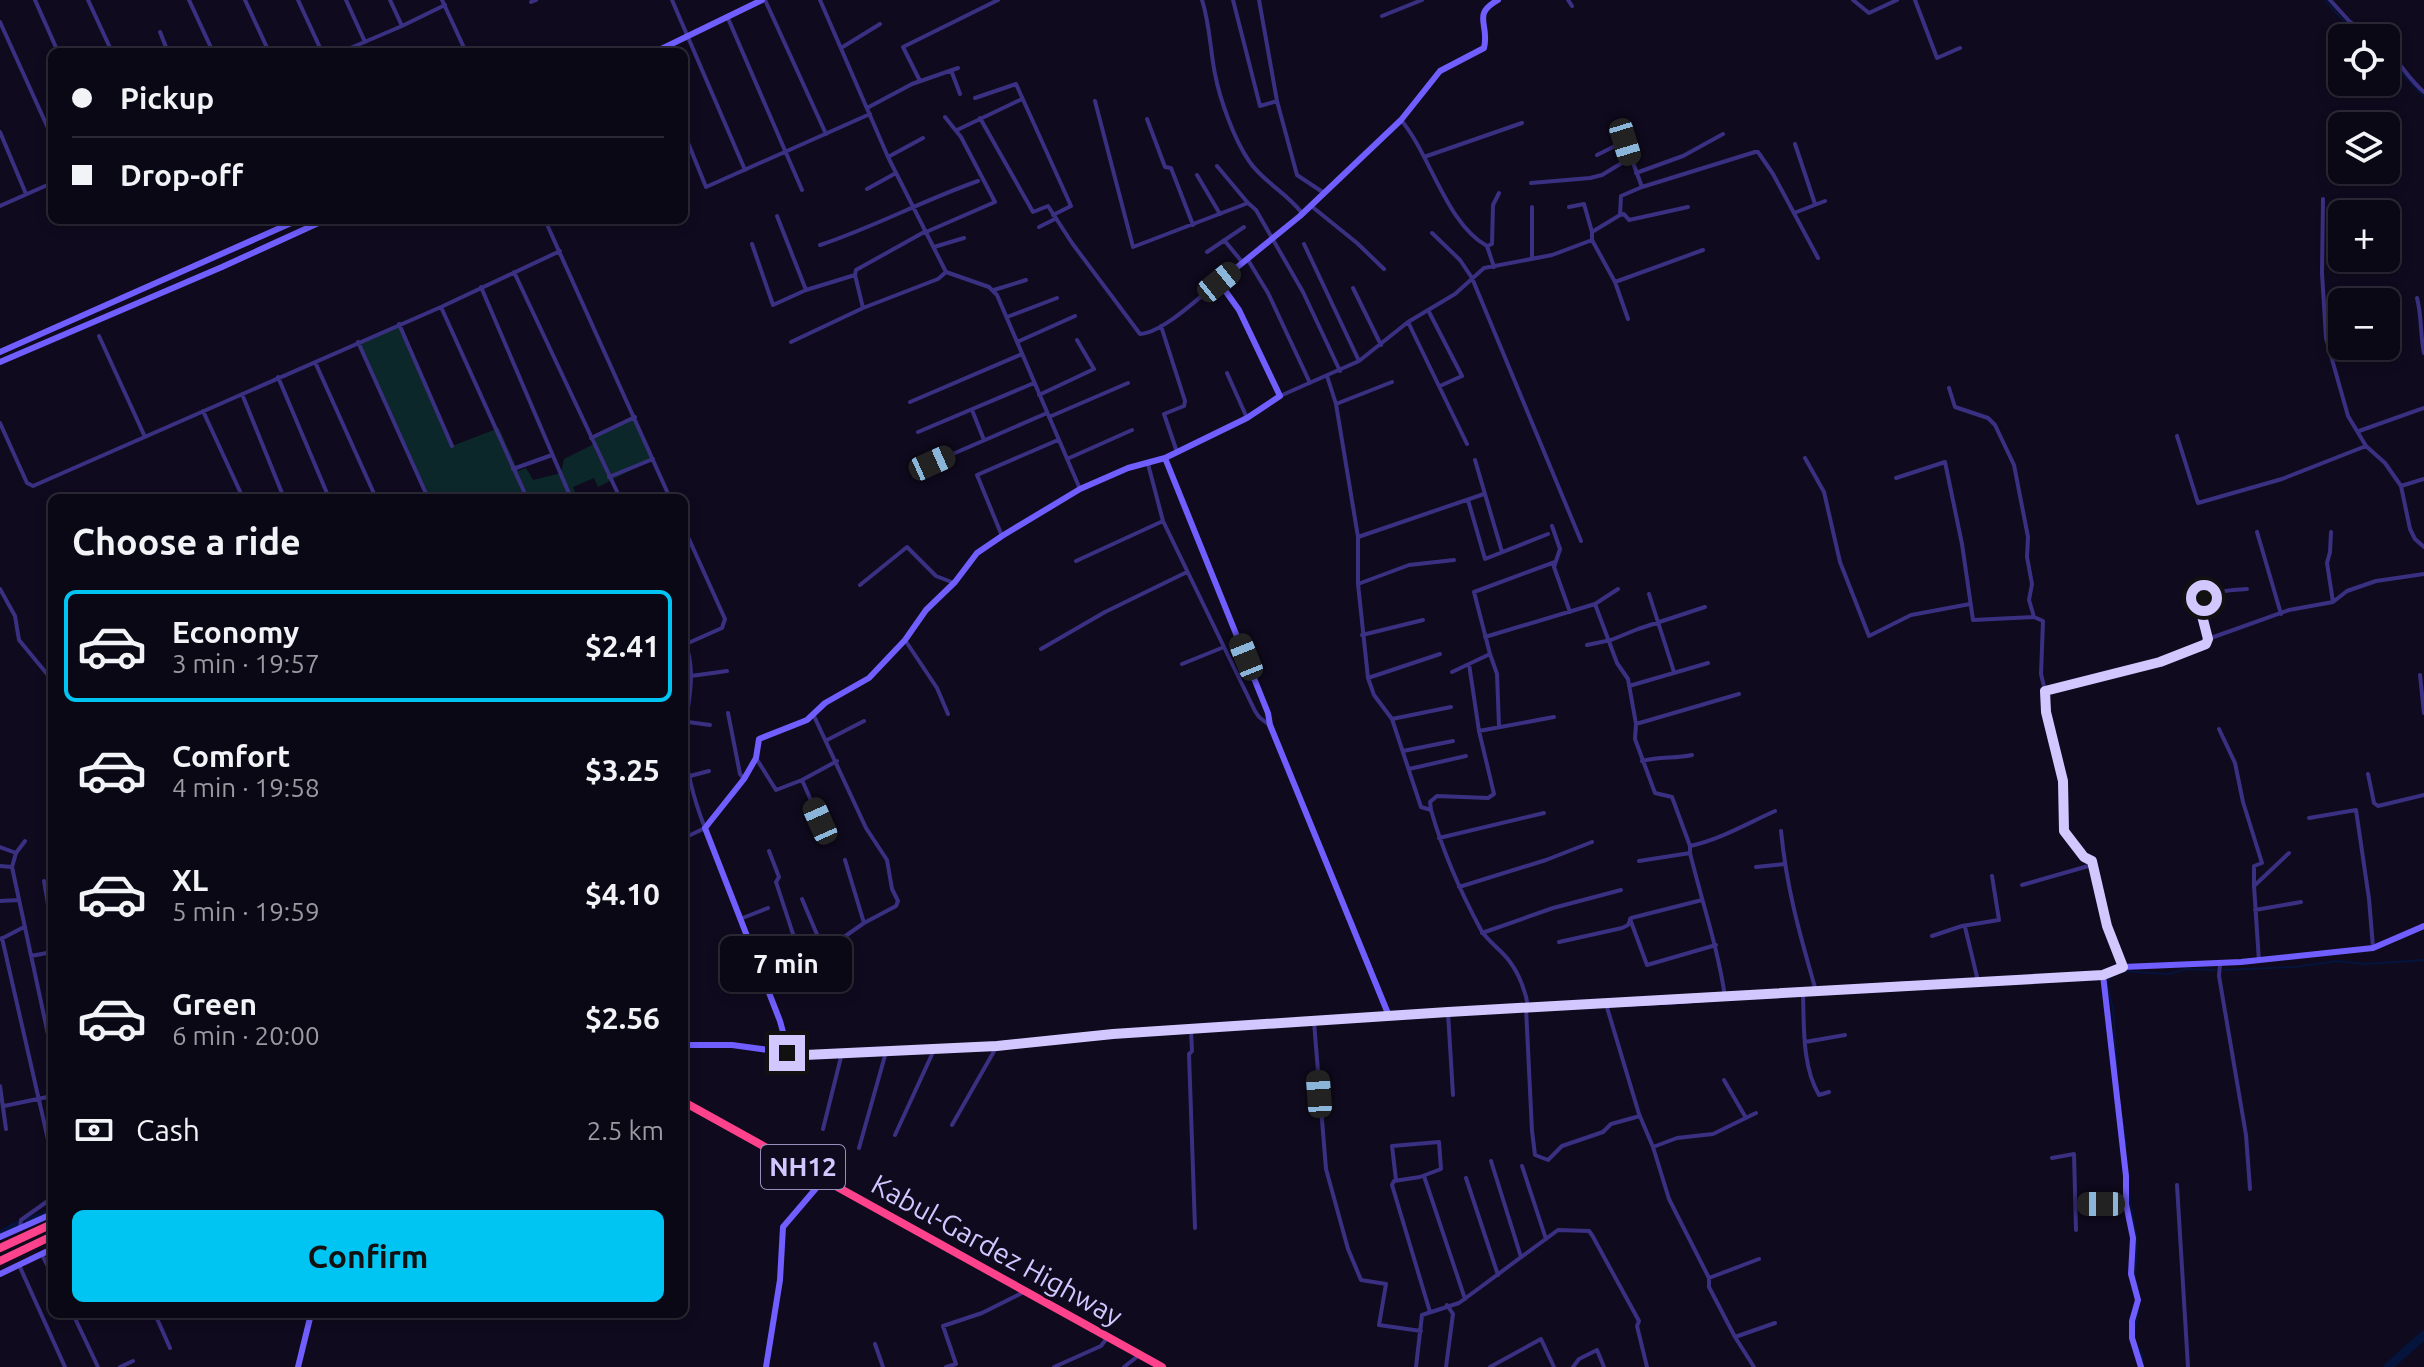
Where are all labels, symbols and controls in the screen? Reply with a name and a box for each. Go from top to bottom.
map controls [2328,24,2400,360]
button: locate [2328,24,2400,96]
text: Pickup [120,81,214,115]
button: layers [2328,112,2400,184]
car [1607,116,1643,168]
text: Drop-off [120,158,243,192]
button: + [2328,200,2400,272]
car [1193,258,1245,306]
button: − [2328,288,2400,360]
car [905,442,959,484]
text: Choose a ride [72,521,301,562]
route start [2186,580,2222,616]
icon: car [76,610,148,682]
text: Economy [172,615,299,649]
text: $2.41 [585,629,660,663]
car [1226,630,1266,684]
text: 3 min · 19:57 [172,649,320,678]
icon: car [76,734,148,806]
text: Comfort [172,739,290,773]
text: $3.25 [585,753,660,787]
text: 4 min · 19:58 [172,773,320,802]
car [799,794,841,848]
icon: car [76,858,148,930]
text: XL [172,863,208,897]
text: $4.10 [585,877,660,911]
text: 5 min · 19:59 [172,897,320,926]
callout: 7 min [721,937,853,993]
text: 7 min [753,949,819,978]
icon: car [76,982,148,1054]
text: Green [172,987,257,1021]
text: $2.56 [585,1001,660,1035]
text: 6 min · 20:00 [172,1021,320,1050]
route end [769,1035,805,1071]
car [1305,1069,1333,1119]
icon: cash [72,1108,116,1152]
text: Cash [136,1113,200,1147]
text: 2.5 km [587,1116,664,1145]
road number: NH12 [761,1145,845,1189]
street label: Kabul-Gardez Highway [866,1168,1128,1331]
car [2077,1192,2125,1216]
button: Confirm [72,1210,664,1302]

